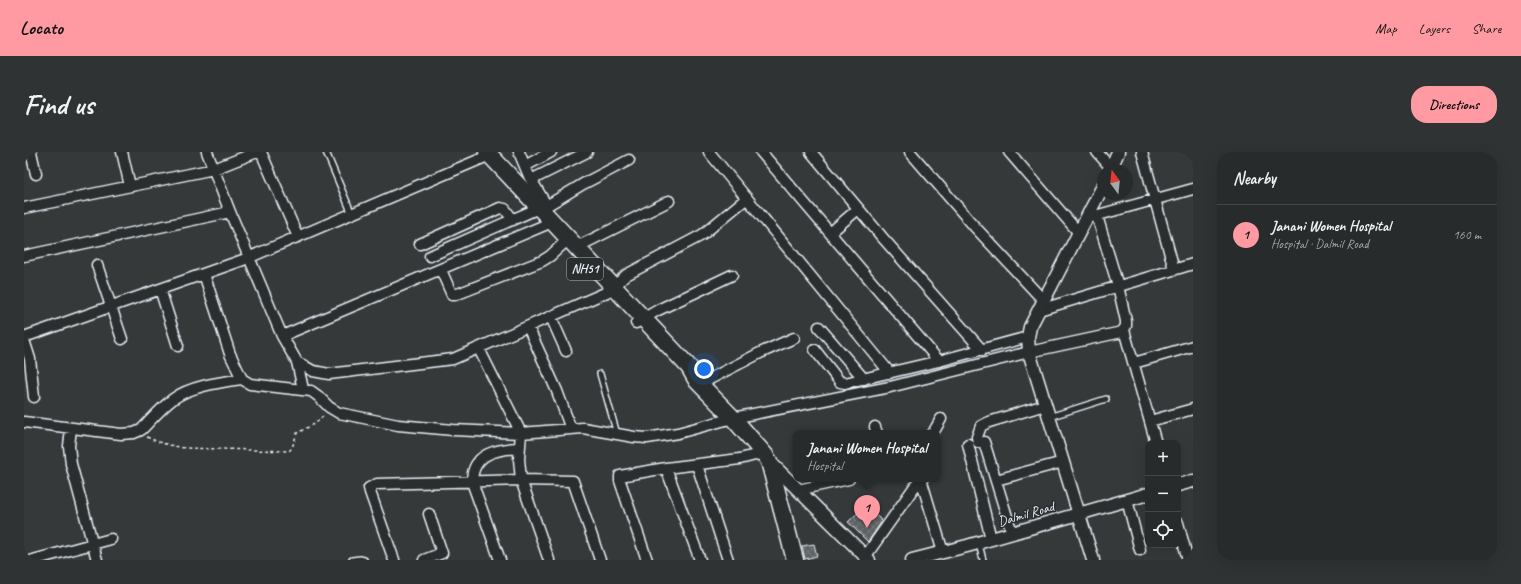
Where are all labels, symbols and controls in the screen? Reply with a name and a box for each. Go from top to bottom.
text: Locato [20,16,63,40]
text: Map [1375,20,1397,37]
text: Layers [1419,20,1450,37]
text: Share [1472,20,1501,37]
button: Directions [1411,86,1497,123]
text: Find us [24,87,94,122]
north arrow [1097,164,1133,200]
text: Nearby [1233,168,1276,189]
text: Janani Women Hospital [1271,217,1391,236]
text: 1 [1243,227,1249,243]
text: 160 m [1453,227,1481,243]
text: Hospital · Dalmil Road [1271,236,1369,252]
road number: NH51 [567,258,603,280]
your location [694,359,714,379]
popup [793,430,941,482]
text: Janani Women Hospital [807,439,927,458]
map controls [1145,440,1181,548]
button: + [1145,440,1181,476]
text: Hospital [807,458,843,474]
button: − [1145,476,1181,512]
pin: 1 [854,495,880,528]
street label: Dalmil Road [996,497,1058,530]
button: locate [1145,512,1181,548]

